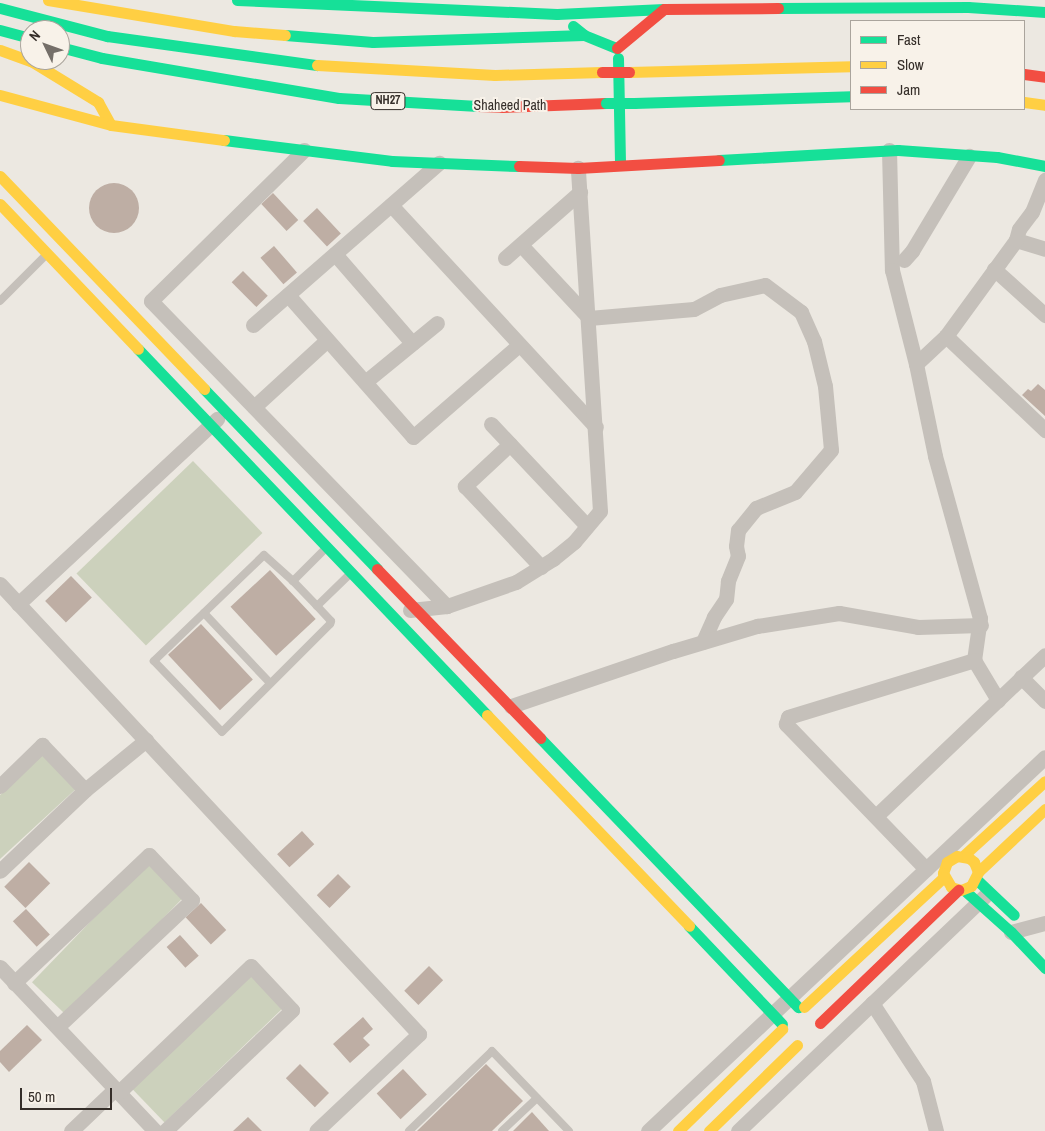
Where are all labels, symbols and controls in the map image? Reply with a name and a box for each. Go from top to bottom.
north arrow [20,20,70,70]
legend [850,20,1025,110]
text: N [25,27,44,45]
text: Fast [897,29,920,50]
text: Slow [897,54,924,75]
text: Jam [897,79,920,100]
road number: NH27 [369,92,407,110]
street label: Shaheed Path [474,97,546,113]
scale bar [22,1078,115,1110]
text: 50 m [28,1086,55,1107]

